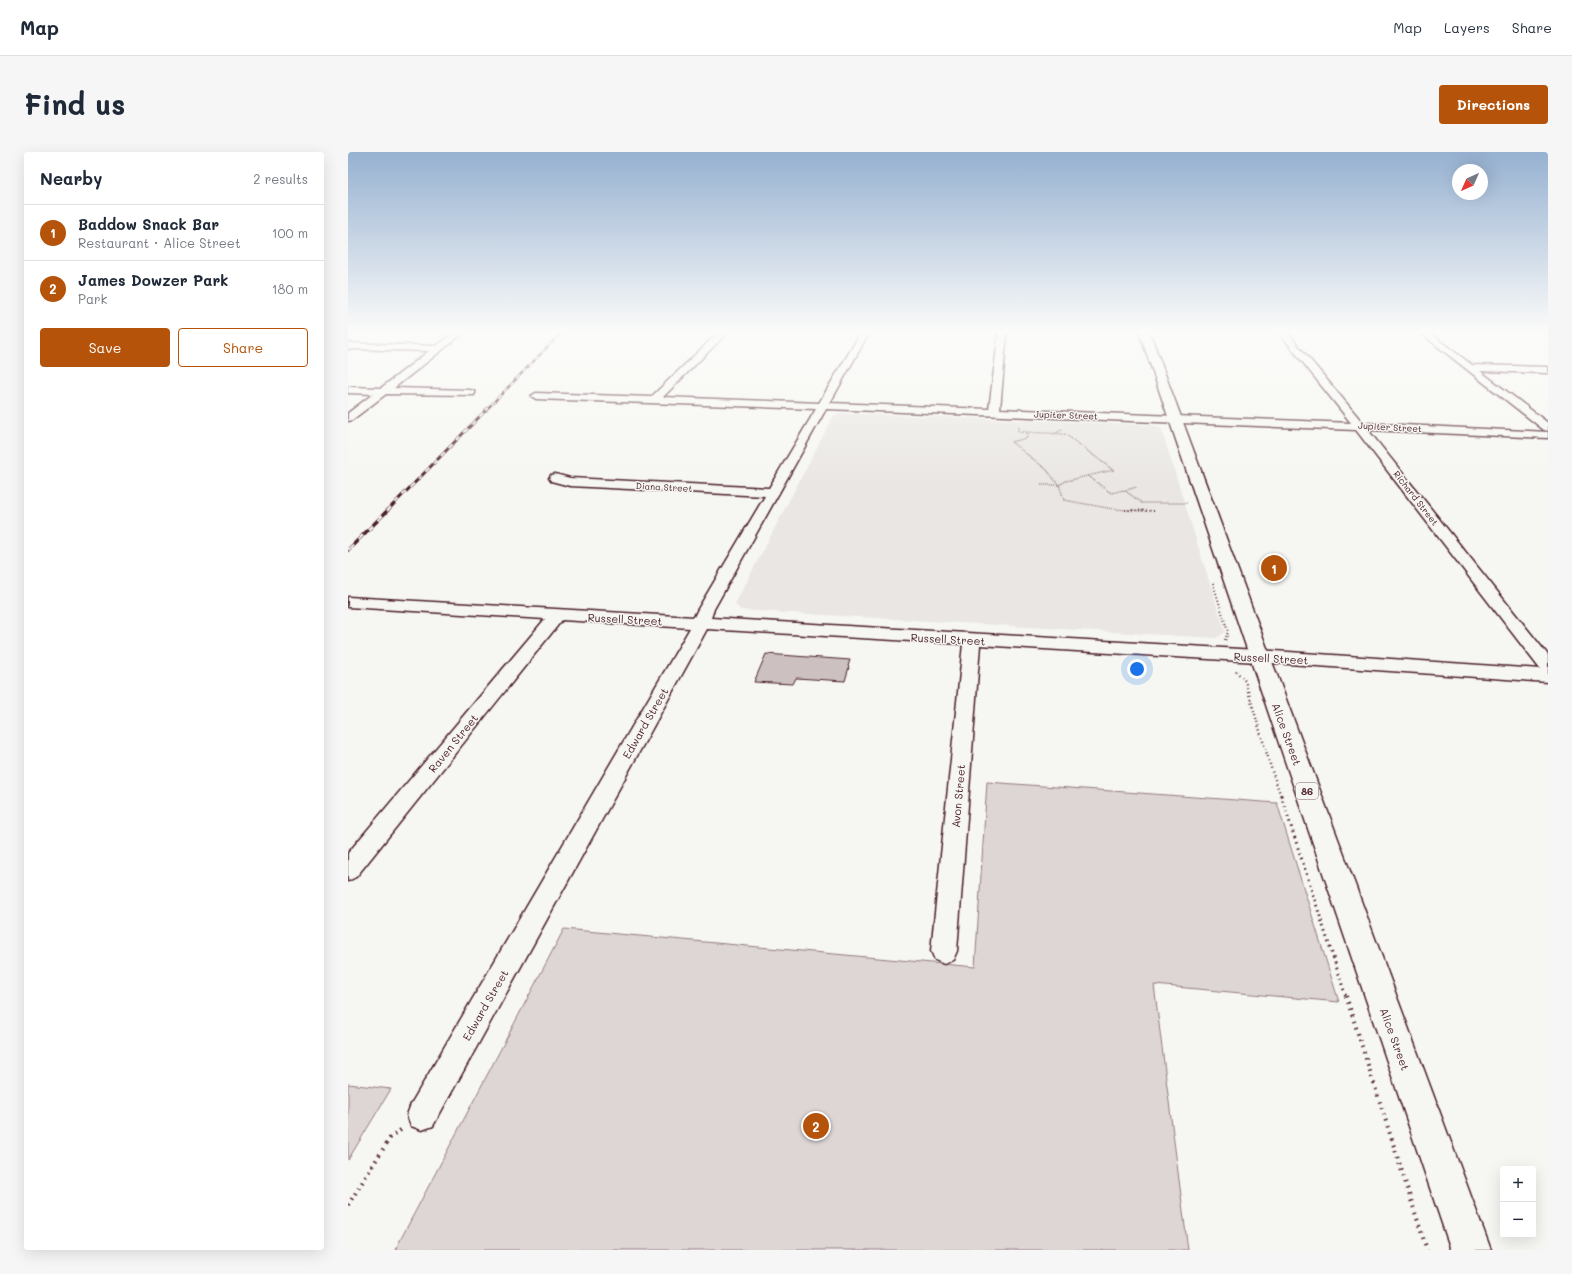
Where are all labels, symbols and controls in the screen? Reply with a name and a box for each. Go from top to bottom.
text: Map [20,15,59,40]
text: Map [1393,18,1422,37]
text: Layers [1444,18,1490,37]
text: Share [1512,18,1552,37]
button: Directions [1439,85,1548,124]
text: Find us [24,86,125,122]
north arrow [1452,164,1488,200]
text: Nearby [40,167,102,189]
text: 2 results [253,170,308,187]
text: Baddow Snack Bar [78,214,219,234]
text: 1 [50,224,56,241]
text: 100 m [272,224,308,241]
text: Restaurant · Alice Street [78,234,241,251]
text: James Dowzer Park [78,270,228,290]
text: 2 [49,280,57,297]
text: 180 m [272,280,308,297]
text: Park [78,290,107,307]
button: Save [40,328,170,367]
button: Share [178,328,308,367]
street label: Jupiter Street [1034,408,1098,422]
street label: Jupiter Street [1358,420,1422,434]
street label: Richard Street [1391,469,1441,528]
street label: Diana Street [635,480,693,494]
pin: 1 [1261,553,1287,583]
street label: Russell Street [587,610,663,628]
street label: Russell Street [910,630,986,648]
street label: Russell Street [1233,649,1309,667]
your location [1127,659,1147,679]
street label: Edward Street [619,685,671,761]
street label: Alice Street [1269,701,1305,768]
street label: Raven Street [425,711,481,775]
street label: Avon Street [948,764,968,828]
road number: 86 [1296,783,1318,799]
street label: Edward Street [459,967,511,1043]
street label: Alice Street [1377,1006,1413,1073]
pin: 2 [803,1111,829,1141]
map controls [1500,1166,1536,1238]
button: + [1500,1166,1536,1202]
button: − [1500,1202,1536,1238]

